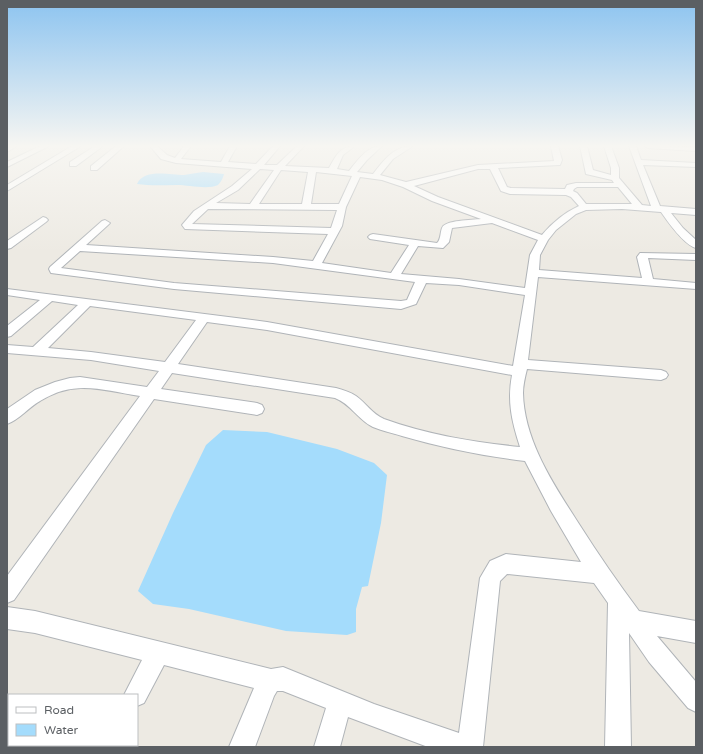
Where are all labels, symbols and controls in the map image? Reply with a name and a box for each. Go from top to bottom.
legend [8,694,138,746]
text: Road [44,703,74,717]
text: Water [44,723,79,737]

